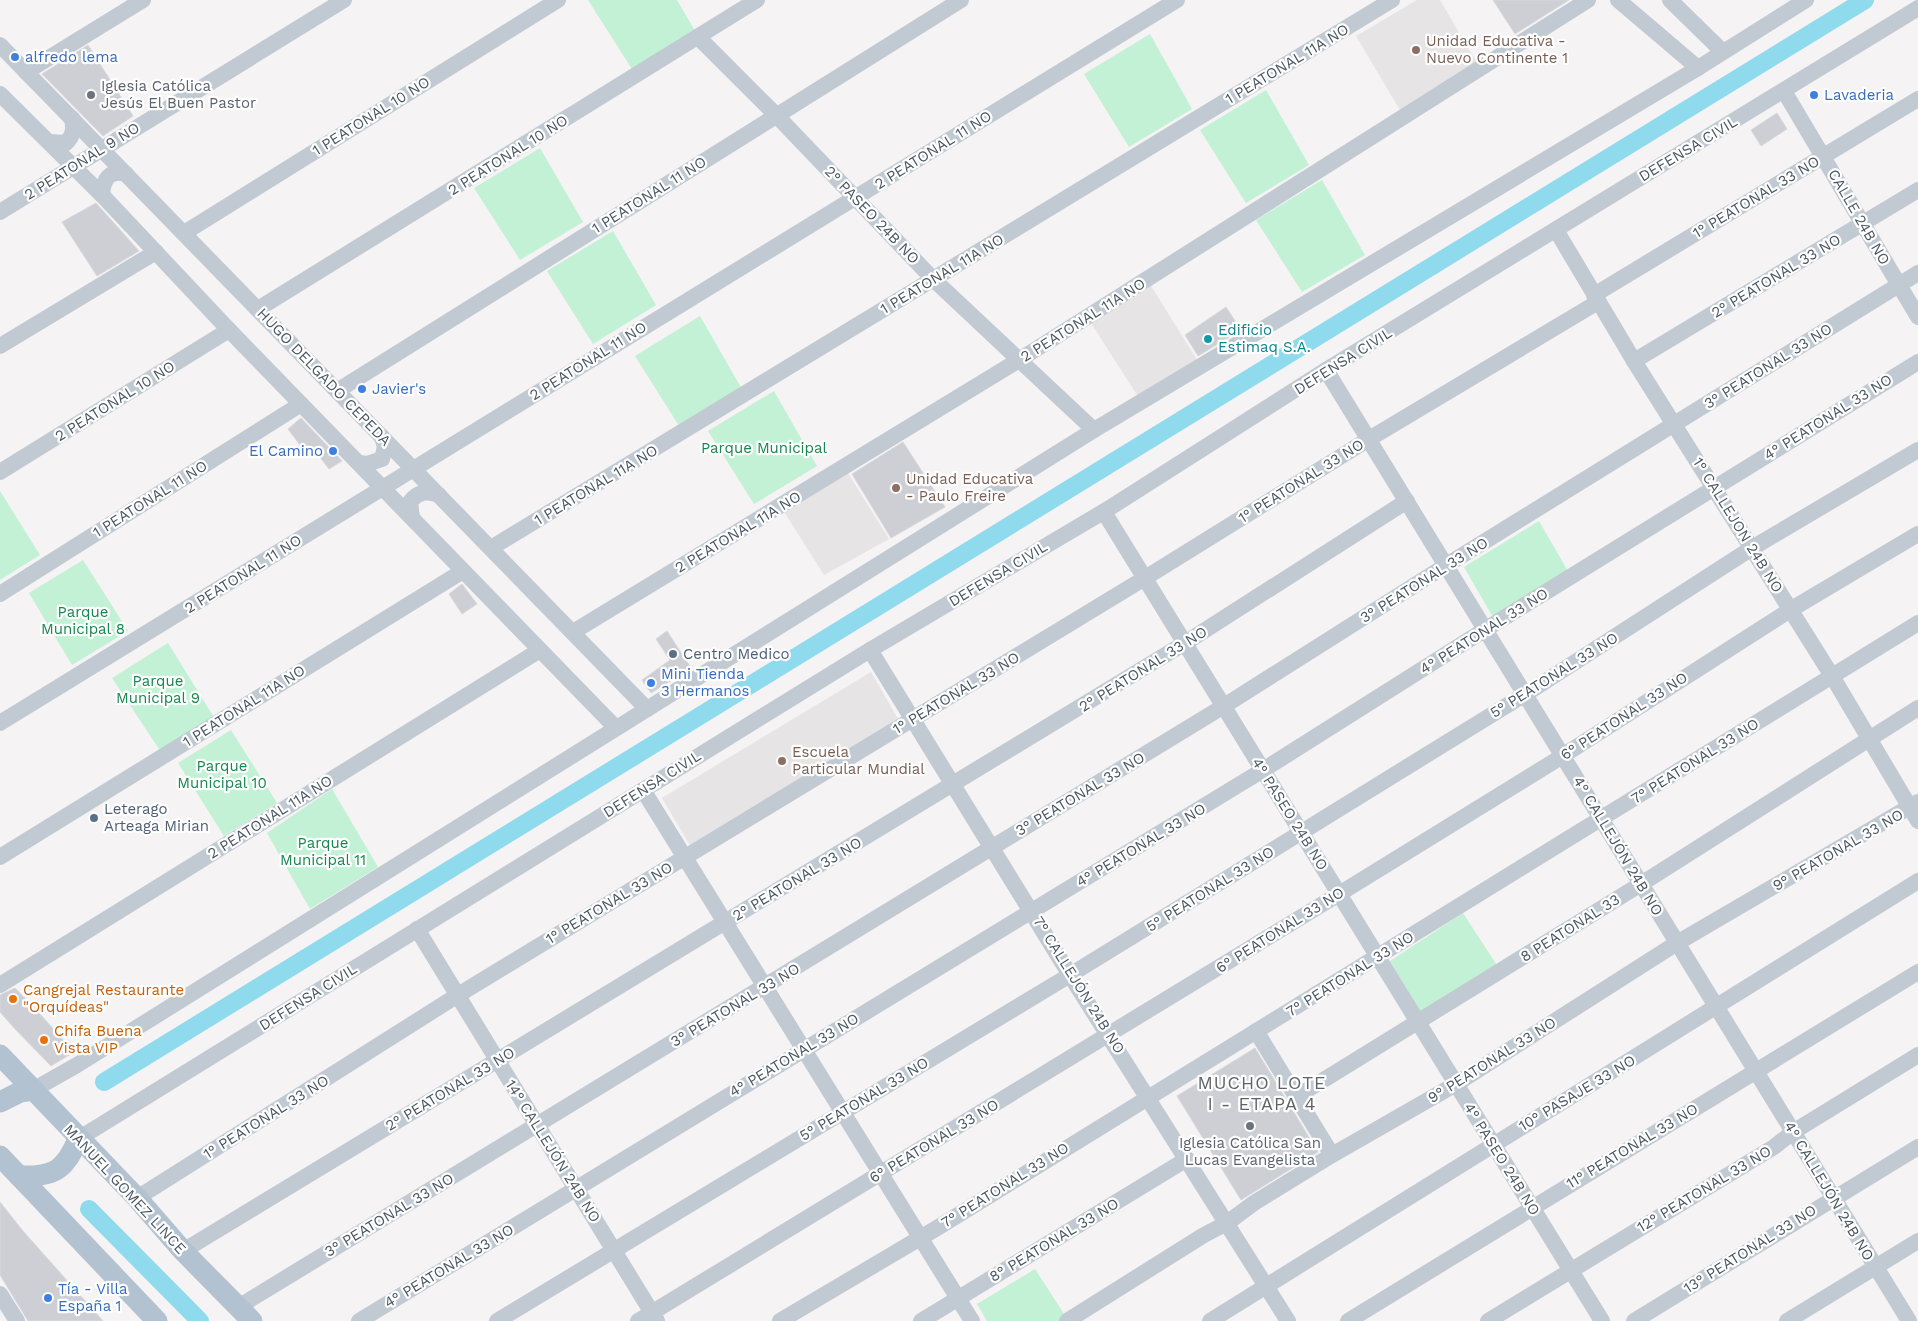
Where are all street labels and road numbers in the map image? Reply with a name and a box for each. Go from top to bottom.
street label: 1 PEATONAL 11A NO [1222,20,1352,108]
street label: 1 PEATONAL 10 NO [309,73,433,159]
street label: 2 PEATONAL 11 NO [871,107,995,193]
street label: 2 PEATONAL 10 NO [445,111,571,199]
street label: DEFENSA CIVIL [1635,112,1741,186]
street label: 2 PEATONAL 9 NO [21,118,143,204]
street label: 1° PEATONAL 33 NO [1689,152,1823,242]
street label: 1 PEATONAL 11 NO [588,153,710,237]
street label: 2° PASEO 24B NO [821,162,923,268]
street label: CALLE 24B NO [1824,166,1894,268]
street label: 1 PEATONAL 11A NO [877,230,1007,318]
street label: 2° PEATONAL 33 NO [1708,230,1844,322]
street label: 2 PEATONAL 11A NO [1017,274,1149,366]
street label: HUGO DELGADO CEPEDA [253,304,395,450]
street label: 2 PEATONAL 11 NO [526,318,650,404]
street label: 3° PEATONAL 33 NO [1701,319,1835,413]
street label: DEFENSA CIVIL [1291,324,1395,398]
street label: 2 PEATONAL 10 NO [52,357,178,445]
street label: 4° PEATONAL 33 NO [1761,370,1895,464]
street label: 1° PEATONAL 33 NO [1235,435,1367,527]
street label: 1 PEATONAL 11A NO [531,441,661,529]
street label: 1° CALLEJON 24B NO [1689,454,1787,596]
street label: 1 PEATONAL 11 NO [89,457,211,541]
street label: 2 PEATONAL 11A NO [672,487,804,577]
street label: 2 PEATONAL 11 NO [181,531,305,617]
street label: 3° PEATONAL 33 NO [1357,533,1491,627]
street label: DEFENSA CIVIL [945,537,1051,611]
street label: 4° PEATONAL 33 NO [1417,584,1551,678]
street label: 2° PEATONAL 33 NO [1076,622,1210,716]
street label: 5° PEATONAL 33 NO [1487,628,1621,722]
street label: 1° PEATONAL 33 NO [889,648,1023,738]
street label: 1 PEATONAL 11A NO [180,661,308,751]
street label: 6° PEATONAL 33 NO [1557,668,1691,764]
street label: 7° PEATONAL 33 NO [1628,714,1762,808]
street label: DEFENSA CIVIL [600,747,704,821]
street label: 3° PEATONAL 33 NO [1012,748,1148,840]
street label: 4° PASEO 24B NO [1248,754,1332,874]
street label: 2 PEATONAL 11A NO [204,771,336,863]
street label: 4° CALLEJÓN 24B NO [1569,773,1668,919]
street label: 4° PEATONAL 33 NO [1073,799,1209,891]
street label: 9° PEATONAL 33 NO [1769,805,1907,895]
street label: 2° PEATONAL 33 NO [729,833,865,925]
street label: 5° PEATONAL 33 NO [1143,842,1277,936]
street label: 1° PEATONAL 33 NO [542,858,676,948]
street label: 6° PEATONAL 33 NO [1213,883,1347,977]
street label: 8 PEATONAL 33 [1517,890,1623,966]
street label: 7° CALLEJÓN 24B NO [1029,913,1129,1057]
street label: 7° PEATONAL 33 NO [1283,927,1417,1021]
street label: 3° PEATONAL 33 NO [667,959,803,1051]
street label: DEFENSA CIVIL [256,960,360,1034]
street label: 4° PEATONAL 33 NO [726,1009,862,1101]
street label: 9° PEATONAL 33 NO [1425,1013,1559,1107]
street label: 2° PEATONAL 33 NO [382,1043,518,1135]
street label: 10° PASAJE 33 NO [1515,1051,1639,1135]
street label: 5° PEATONAL 33 NO [796,1053,932,1145]
street label: 1° PEATONAL 33 NO [200,1071,332,1163]
street label: 14° CALLEJÓN 24B NO [502,1076,605,1226]
street label: 6° PEATONAL 33 NO [866,1095,1002,1187]
street label: 4° PASEO 24B NO [1460,1099,1544,1219]
street label: 11° PEATONAL 33 NO [1563,1100,1701,1192]
street label: 4° CALLEJÓN 24B NO [1780,1118,1879,1264]
street label: MANUEL GOMEZ LINCE [60,1120,190,1258]
street label: 7° PEATONAL 33 NO [938,1138,1072,1232]
street label: 12° PEATONAL 33 NO [1634,1142,1774,1236]
street label: 3° PEATONAL 33 NO [321,1169,457,1261]
street label: 8° PEATONAL 33 NO [986,1194,1122,1286]
street label: 13° PEATONAL 33 NO [1680,1201,1820,1297]
street label: 4° PEATONAL 33 NO [381,1220,517,1312]

